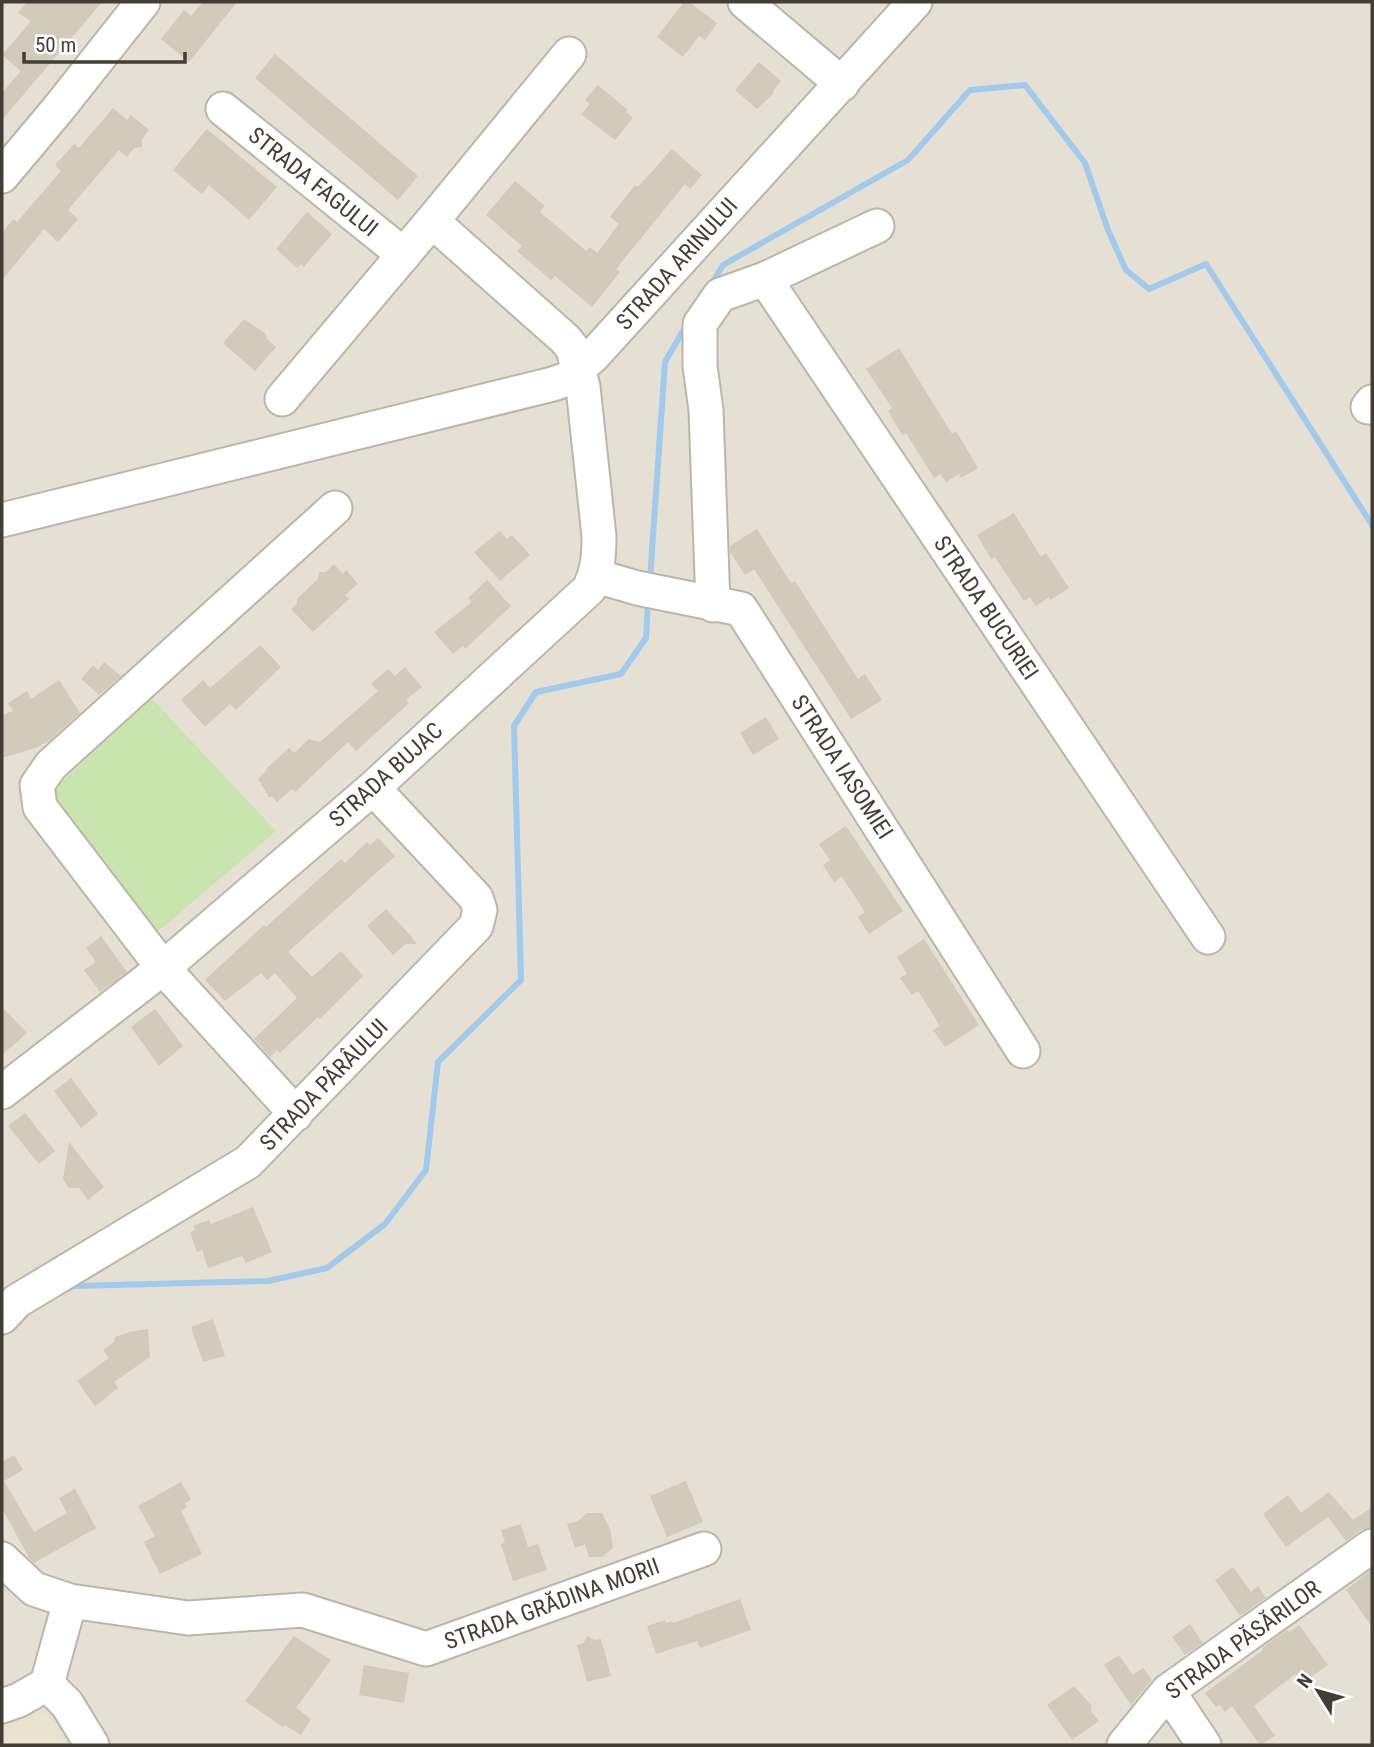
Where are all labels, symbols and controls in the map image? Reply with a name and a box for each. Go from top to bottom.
scale bar [24,21,186,65]
text: 50 m [35,33,76,57]
street label: STRADA FAGULUI [243,122,383,242]
street label: STRADA ARINULUI [611,192,743,336]
street label: STRADA BUCURIEI [928,531,1044,685]
street label: STRADA IASOMIEI [785,690,899,844]
street label: STRADA BUJAC [324,717,448,833]
street label: STRADA PÂRÂULUI [254,1013,394,1156]
street label: STRADA GRĂDINA MORII [441,1552,663,1655]
street label: STRADA PĂSĂRILOR [1160,1574,1326,1705]
north arrow [1283,1656,1353,1726]
text: N [1292,1670,1318,1693]

